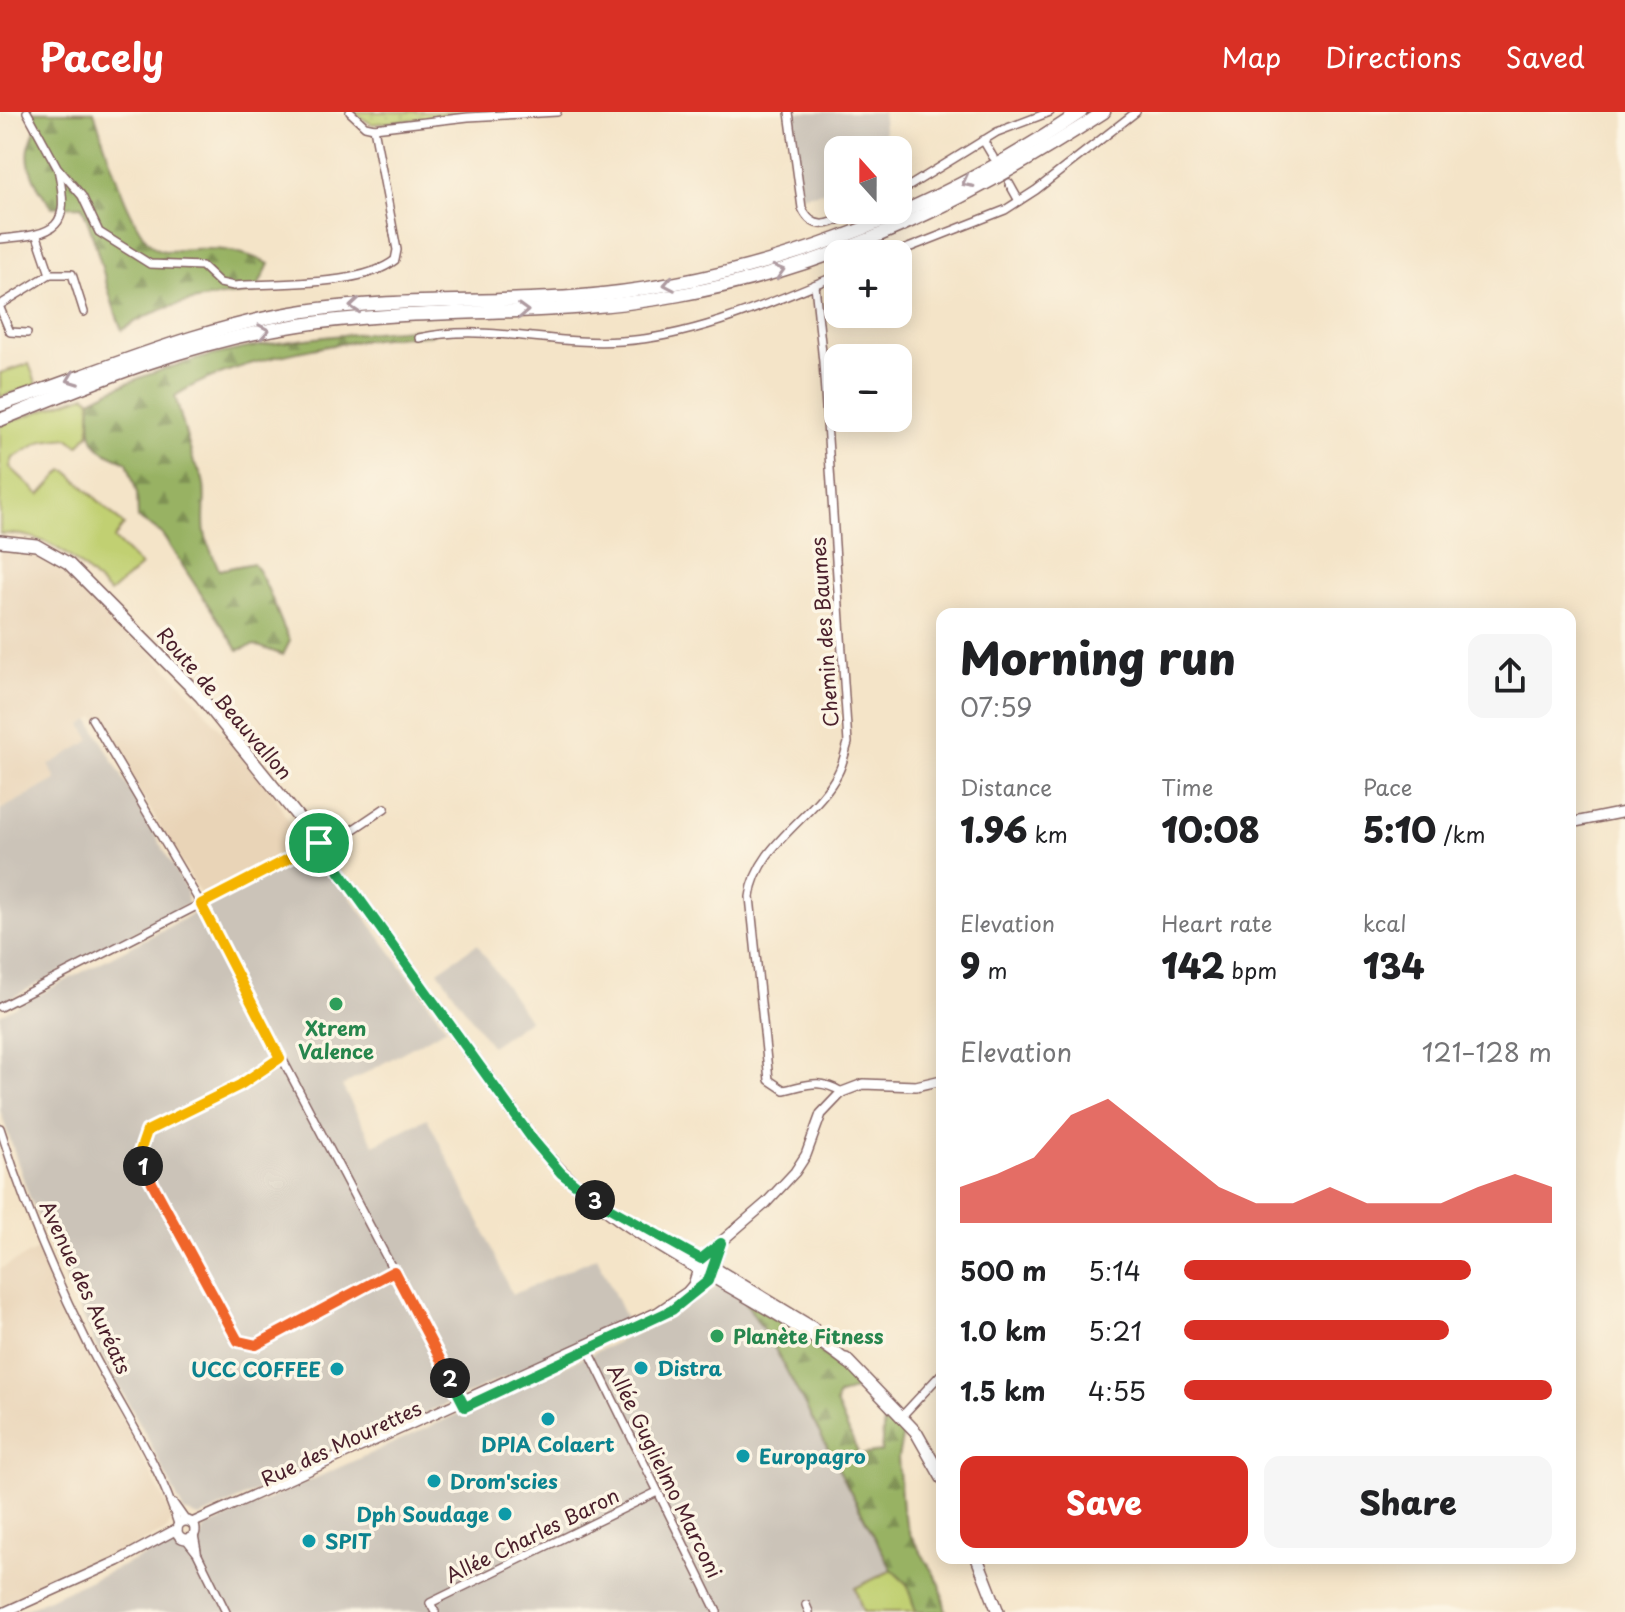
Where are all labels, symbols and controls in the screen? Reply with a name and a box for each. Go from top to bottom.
text: Pacely [40,28,164,85]
text: Map [1222,35,1281,78]
text: Directions [1325,35,1462,78]
text: Saved [1506,35,1585,78]
north arrow [824,136,912,224]
map controls [824,136,912,432]
one-way arrow [961,172,976,188]
button: + [824,240,912,328]
one-way arrow [771,264,785,281]
one-way arrow [663,275,676,292]
one-way arrow [348,297,361,314]
one-way arrow [517,303,530,320]
one-way arrow [257,323,271,340]
button: − [824,344,912,432]
one-way arrow [66,369,80,386]
street label: Chemin des Baumes [802,536,846,728]
street label: Route de Beauvallon [150,620,300,786]
text: Morning run [960,624,1236,690]
button: share [1468,634,1552,718]
text: 07:59 [960,687,1033,726]
text: Distance [960,770,1052,803]
text: Time [1161,770,1213,803]
text: Pace [1363,770,1412,803]
text: 1.96 [960,803,1027,855]
text: 10:08 [1161,803,1260,855]
text: 5:10 [1363,803,1436,855]
pin [285,809,353,877]
text: km [1027,817,1068,850]
text: /km [1436,817,1486,850]
icon: arrive [297,821,341,865]
text: Elevation [960,906,1055,939]
text: Heart rate [1161,906,1272,939]
text: kcal [1363,906,1407,939]
text: 9 [960,939,980,991]
text: 142 [1161,939,1225,991]
text: 134 [1363,939,1425,991]
text: m [980,953,1008,986]
text: bpm [1225,953,1277,986]
marker: Xtrem Valence [327,995,345,1013]
place label: Xtrem Valence [298,1013,374,1066]
text: Elevation [960,1032,1072,1071]
text: 121–128 m [1422,1032,1552,1071]
pin: 1 [123,1146,163,1186]
text: 1 [138,1149,148,1182]
pin: 3 [575,1180,615,1220]
text: 3 [588,1183,602,1216]
street label: Avenue des Auréats [33,1195,139,1379]
text: 500 m [960,1251,1046,1290]
text: 5:14 [1088,1251,1141,1290]
text: 1.0 km [960,1311,1047,1350]
text: 5:21 [1088,1311,1142,1350]
place label: Planète Fitness [733,1321,884,1351]
marker: Planète Fitness [708,1327,726,1345]
place label: Distra [657,1353,722,1383]
place label: UCC COFFEE [191,1354,321,1384]
pin: 2 [430,1358,470,1398]
street label: Allée Guglielmo Marconi [600,1359,730,1583]
marker: Distra [632,1359,650,1377]
marker: UCC COFFEE [328,1360,346,1378]
text: 2 [442,1361,458,1394]
text: 1.5 km [960,1371,1046,1410]
text: 4:55 [1088,1371,1146,1410]
street label: Rue des Mourettes [256,1393,426,1493]
marker: DPIA Colaert [539,1410,557,1428]
place label: DPIA Colaert [481,1429,615,1459]
place label: Europagro [759,1441,866,1471]
marker: Europagro [734,1447,752,1465]
button: Save [960,1456,1248,1548]
button: Share [1264,1456,1552,1548]
place label: Drom'scies [450,1466,558,1496]
marker: Drom'scies [425,1472,443,1490]
street label: Allée Charles Baron [440,1480,624,1590]
place label: Dph Soudage [356,1499,489,1529]
marker: Dph Soudage [496,1505,514,1523]
place label: SPIT [325,1526,372,1556]
marker: SPIT [300,1532,318,1550]

